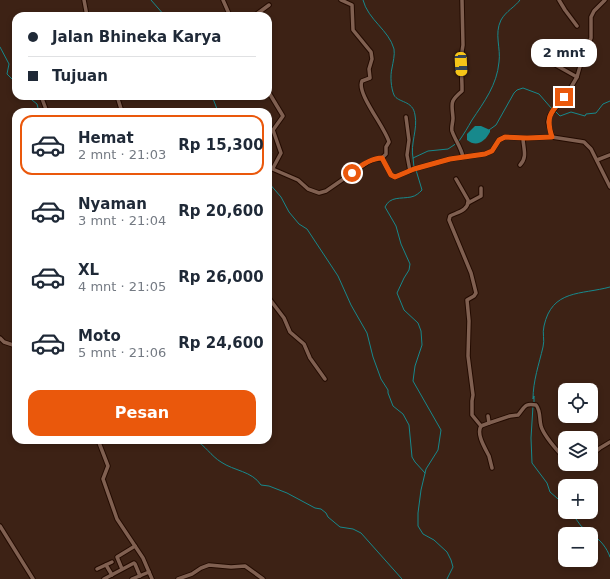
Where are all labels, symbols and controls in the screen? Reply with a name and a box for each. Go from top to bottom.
text: Jalan Bhineka Karya [52,28,221,46]
callout: 2 mnt [531,39,597,67]
text: 2 mnt [543,45,585,60]
car [454,52,468,76]
text: Tujuan [52,67,108,85]
route end [555,88,573,106]
icon: car [30,127,66,163]
text: Hemat [78,129,134,147]
text: Rp 15,300 [178,136,264,154]
text: 2 mnt · 21:03 [78,147,166,162]
route start [343,164,361,182]
icon: car [30,193,66,229]
text: Nyaman [78,195,147,213]
text: Rp 20,600 [178,202,264,220]
text: 3 mnt · 21:04 [78,213,166,228]
icon: car [30,259,66,295]
text: XL [78,261,99,279]
text: Rp 26,000 [178,268,264,286]
text: 4 mnt · 21:05 [78,279,166,294]
icon: car [30,325,66,361]
text: Moto [78,327,121,345]
text: Rp 24,600 [178,334,264,352]
text: 5 mnt · 21:06 [78,345,166,360]
map controls [558,383,598,567]
button: locate [558,383,598,423]
button: Pesan [28,390,256,436]
button: layers [558,431,598,471]
button: + [558,479,598,519]
button: − [558,527,598,567]

